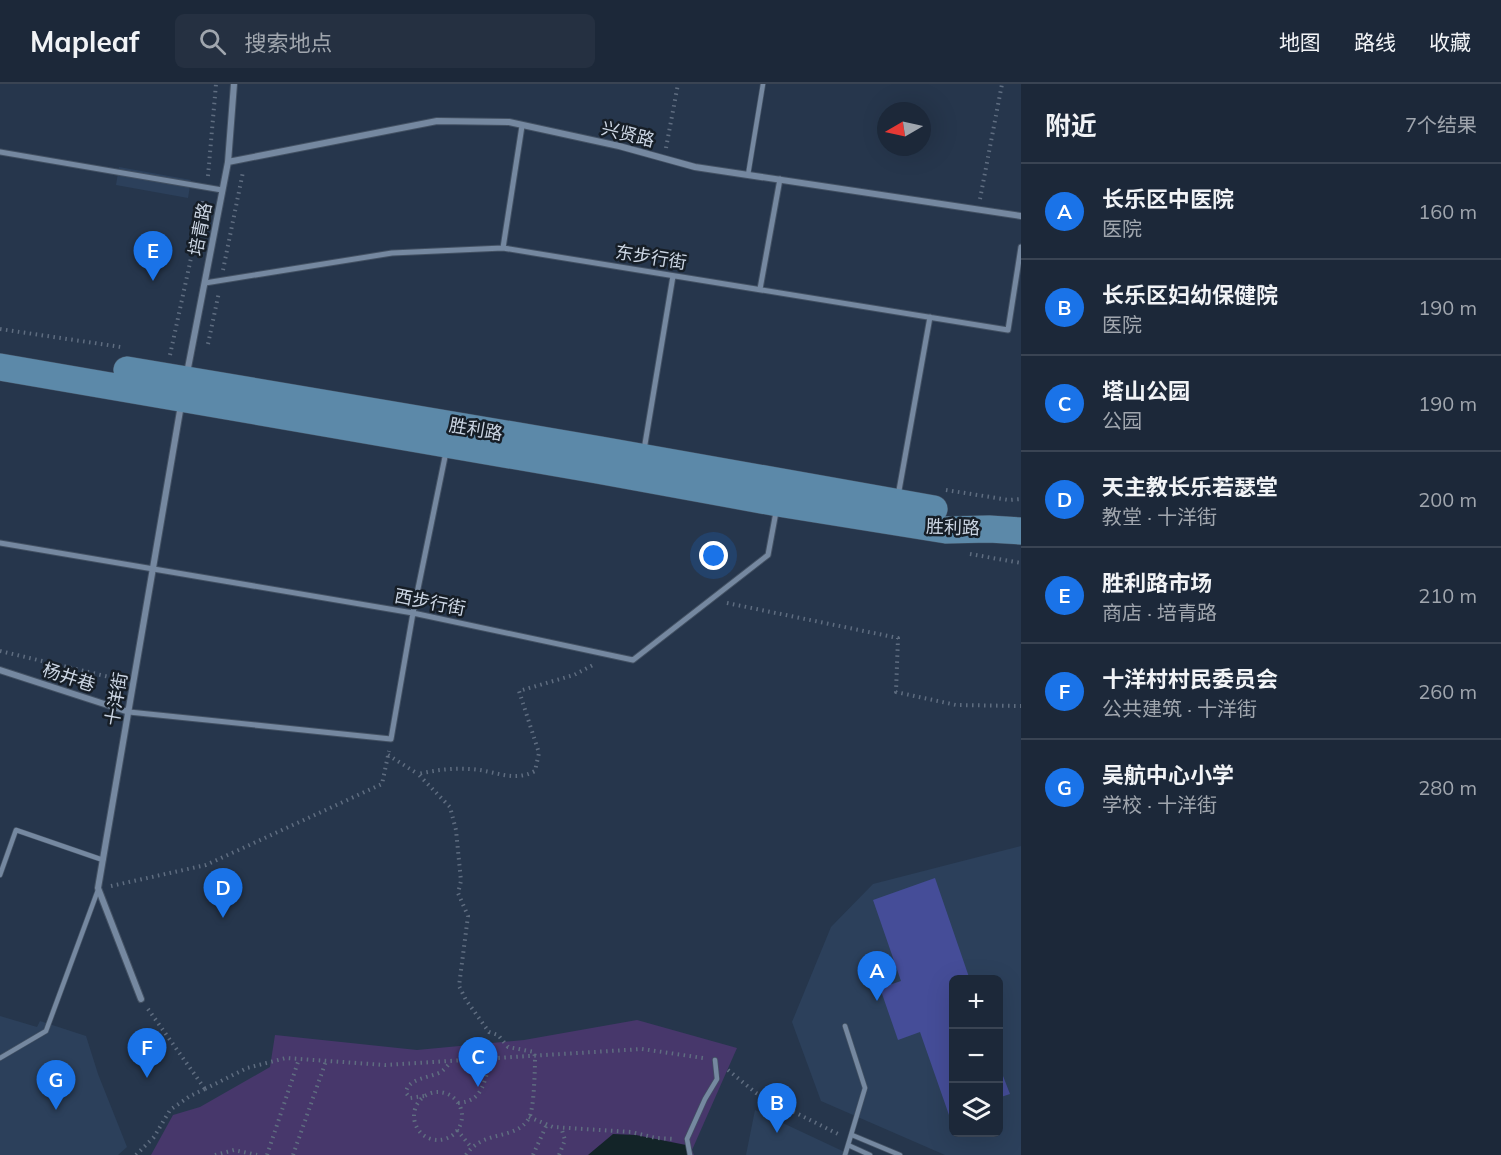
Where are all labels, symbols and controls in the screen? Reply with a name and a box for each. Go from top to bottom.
search box [175,14,595,68]
text: Mapleaf [30,24,139,59]
icon: search [196,25,229,58]
text: 搜索地点 [244,29,332,57]
text: 地图 [1279,29,1321,55]
text: 路线 [1354,29,1396,55]
text: 收藏 [1429,29,1471,55]
north arrow [877,102,931,156]
text: 附近 [1045,109,1097,142]
text: 7个结果 [1405,112,1477,137]
street label: 兴贤路 [599,116,657,152]
text: 长乐区中医院 [1102,185,1234,213]
text: A [1057,199,1072,224]
text: 160 m [1418,199,1477,224]
street label: 培青路 [184,200,216,258]
text: 医院 [1102,216,1142,241]
pin: E [134,232,172,281]
street label: 东步行街 [614,240,688,274]
text: 长乐区妇幼保健院 [1102,281,1278,309]
text: B [1058,295,1071,320]
text: 190 m [1418,295,1477,320]
text: 医院 [1102,312,1142,337]
text: 塔山公园 [1102,377,1190,405]
text: C [1058,391,1071,416]
text: 190 m [1418,391,1477,416]
text: 公园 [1102,408,1142,433]
street label: 胜利路 [447,413,505,445]
text: 天主教长乐若瑟堂 [1102,473,1278,501]
text: D [1057,487,1072,512]
text: 200 m [1418,487,1477,512]
text: 教堂 · 十洋街 [1102,504,1217,529]
street label: 胜利路 [926,515,980,539]
your location [699,541,728,570]
text: 胜利路市场 [1102,569,1212,597]
text: E [1059,583,1070,608]
text: 210 m [1418,583,1477,608]
street label: 西步行街 [392,584,468,620]
text: 商店 · 培青路 [1102,600,1217,625]
street label: 杨井巷 [40,658,98,696]
text: 十洋村村民委员会 [1102,665,1278,693]
street label: 十洋街 [100,670,132,728]
text: F [1059,679,1070,704]
text: 260 m [1418,679,1477,704]
text: 公共建筑 · 十洋街 [1102,696,1257,721]
text: 吴航中心小学 [1102,761,1234,789]
text: G [1057,775,1072,800]
text: 280 m [1418,775,1477,800]
text: 学校 · 十洋街 [1102,792,1217,817]
pin: D [204,868,242,918]
pin: A [858,952,896,1001]
map controls [949,975,1003,1137]
button: + [949,975,1003,1029]
pin: F [128,1028,166,1078]
button: − [949,1029,1003,1083]
pin: C [458,1038,498,1087]
pin: G [36,1060,76,1110]
button: layers [949,1083,1003,1137]
pin: B [758,1084,796,1133]

